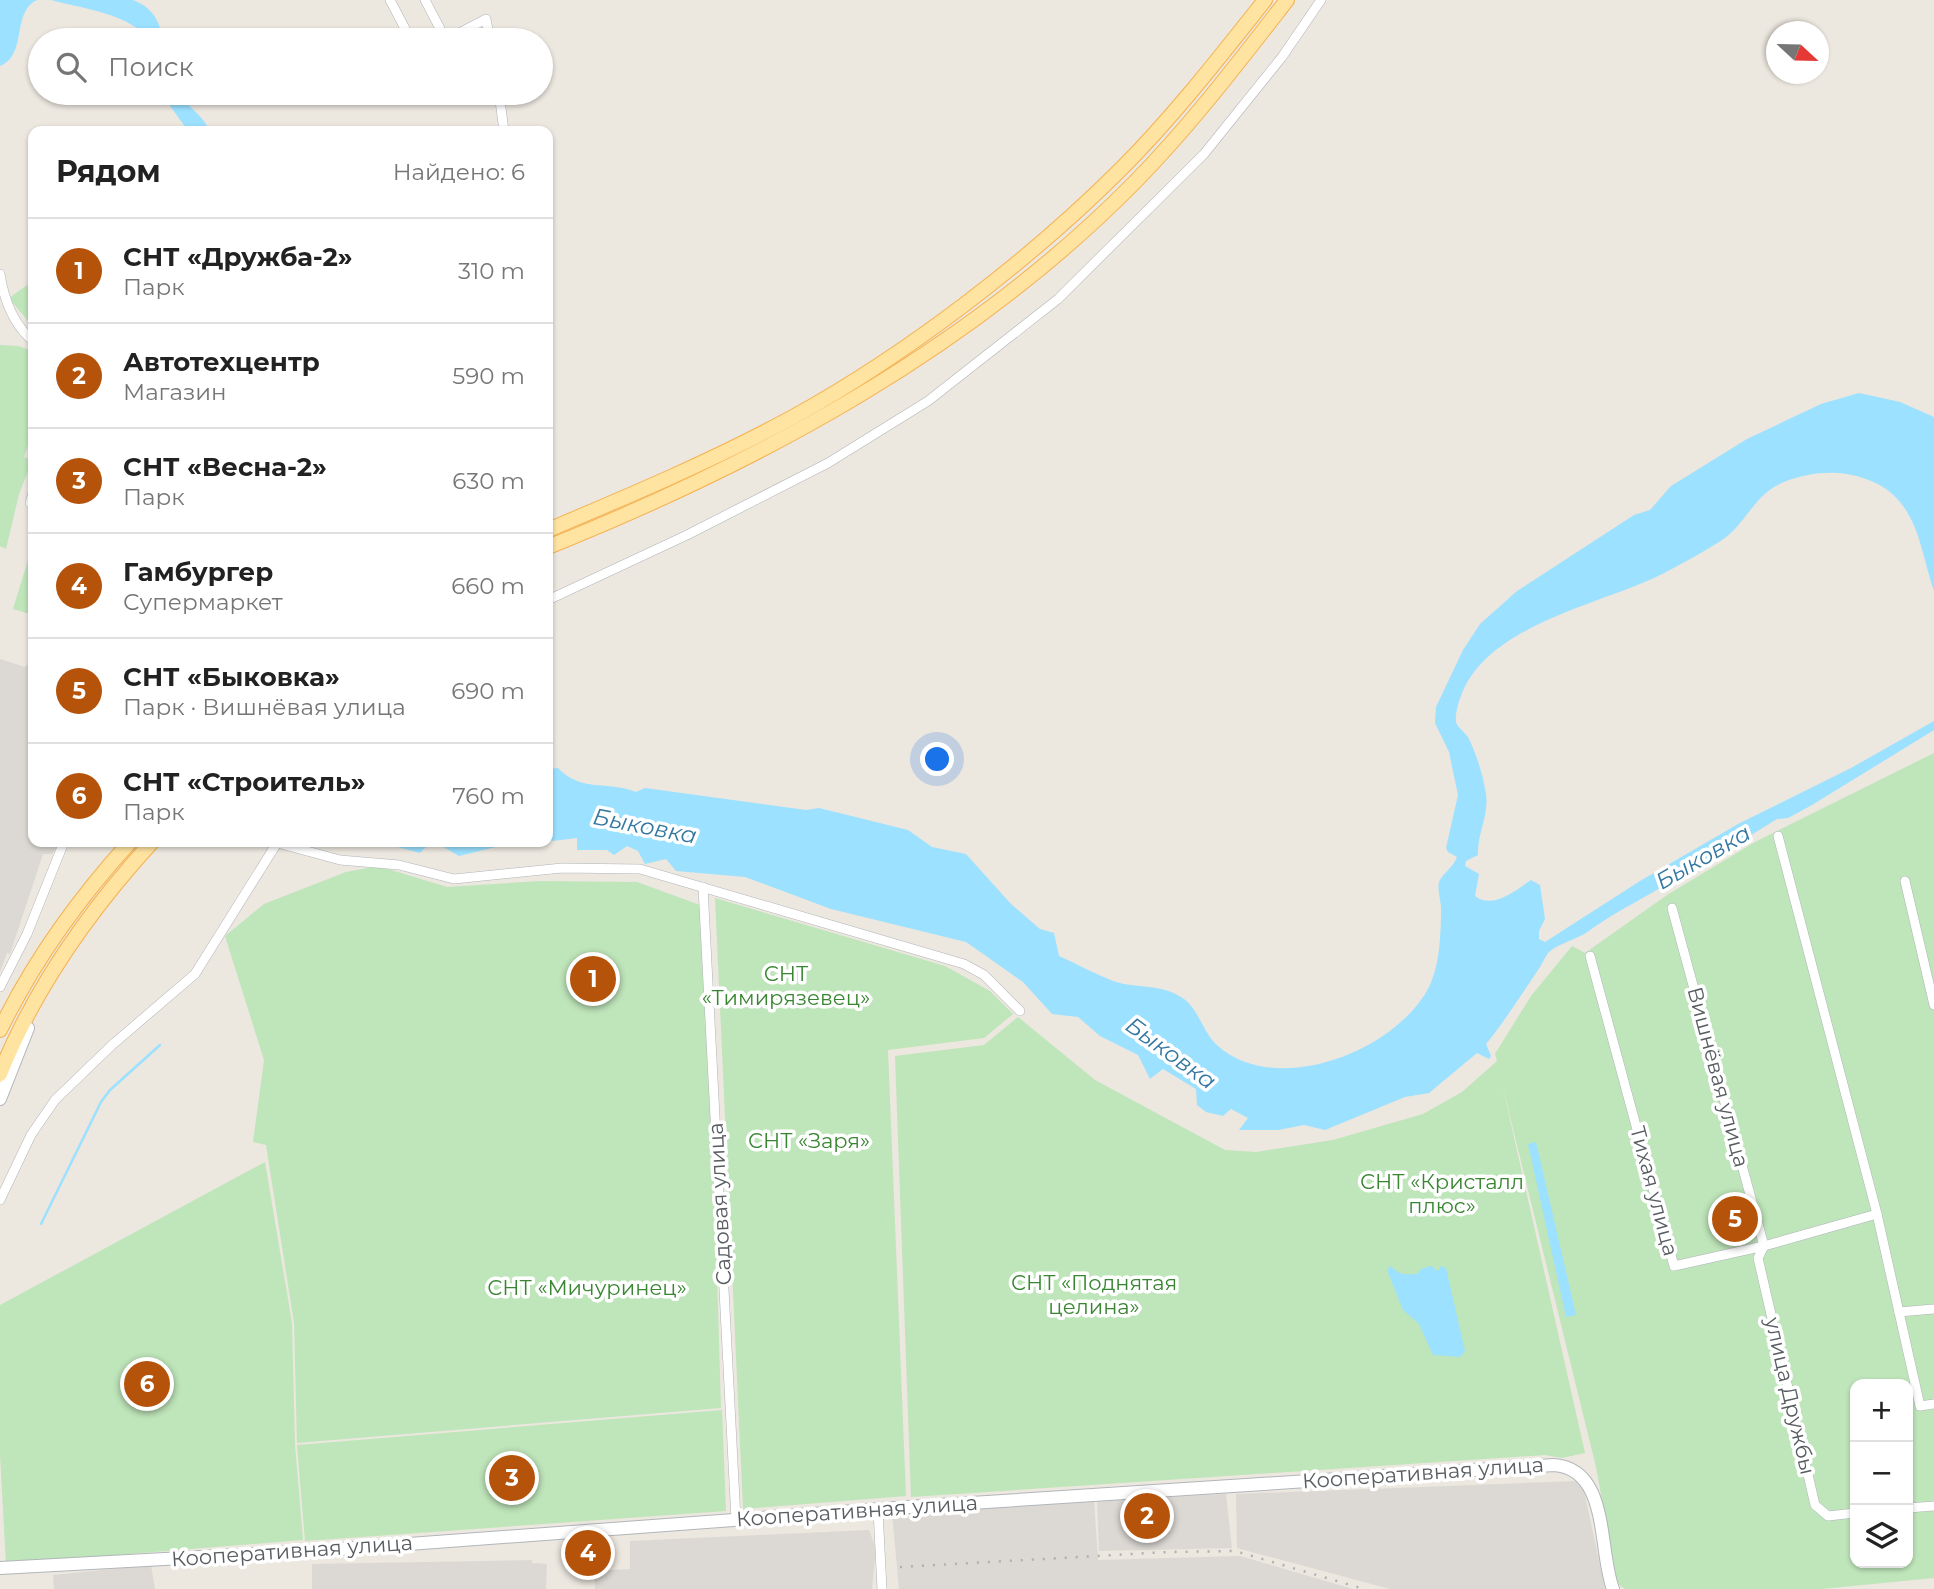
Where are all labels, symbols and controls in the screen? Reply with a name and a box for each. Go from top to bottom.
north arrow [1766,21,1829,84]
search box [28,28,553,105]
icon: search [52,48,90,86]
text: Поиск [108,51,194,83]
text: Рядом [56,153,161,190]
text: Найдено: 6 [393,158,525,186]
text: СНТ «Дружба-2» [123,241,353,273]
text: 1 [74,257,84,285]
text: 310 m [458,257,525,285]
text: Парк [123,273,185,301]
text: Автотехцентр [123,346,320,378]
text: 2 [72,362,86,390]
text: 590 m [452,362,525,390]
text: Магазин [123,378,227,406]
text: СНТ «Весна-2» [123,451,327,483]
text: 3 [72,467,86,495]
text: 630 m [452,467,525,495]
text: Парк [123,483,185,511]
text: Гамбургер [123,556,273,588]
text: 4 [71,572,87,600]
text: 660 m [451,572,525,600]
text: Супермаркет [123,588,283,616]
text: СНТ «Быковка» [123,661,340,693]
text: 5 [72,677,86,705]
text: 690 m [451,677,525,705]
text: Парк · Вишнёвая улица [123,693,406,721]
your location [920,742,954,776]
text: СНТ «Строитель» [123,766,365,798]
text: 6 [72,782,86,810]
text: 760 m [452,782,525,810]
text: Парк [123,798,185,826]
water label: Быковка [591,802,699,850]
water label: Быковка [1650,819,1756,895]
pin: 1 [570,953,616,1005]
park label: СНТ «Тимирязевец» [702,961,870,1010]
street label: Вишнёвая улица [1682,984,1755,1170]
water label: Быковка [1120,1011,1222,1095]
street label: Садовая улица [703,1122,736,1286]
street label: Тихая улица [1625,1123,1684,1259]
park label: СНТ «Заря» [748,1128,870,1153]
park label: СНТ «Кристалл плюс» [1360,1169,1524,1218]
pin: 5 [1712,1193,1758,1245]
park label: СНТ «Поднятая целина» [1011,1270,1177,1319]
park label: СНТ «Мичуринец» [487,1275,687,1300]
street label: улица Дружбы [1760,1314,1821,1477]
pin: 6 [124,1358,170,1410]
map controls [1850,1379,1913,1568]
button: + [1850,1379,1913,1442]
button: − [1850,1442,1913,1505]
pin: 3 [489,1452,535,1504]
street label: Кооперативная улица [1301,1452,1544,1493]
street label: Кооперативная улица [735,1490,978,1531]
pin: 2 [1124,1490,1170,1542]
button: layers [1850,1505,1913,1568]
pin: 4 [565,1527,611,1579]
street label: Кооперативная улица [170,1530,413,1571]

